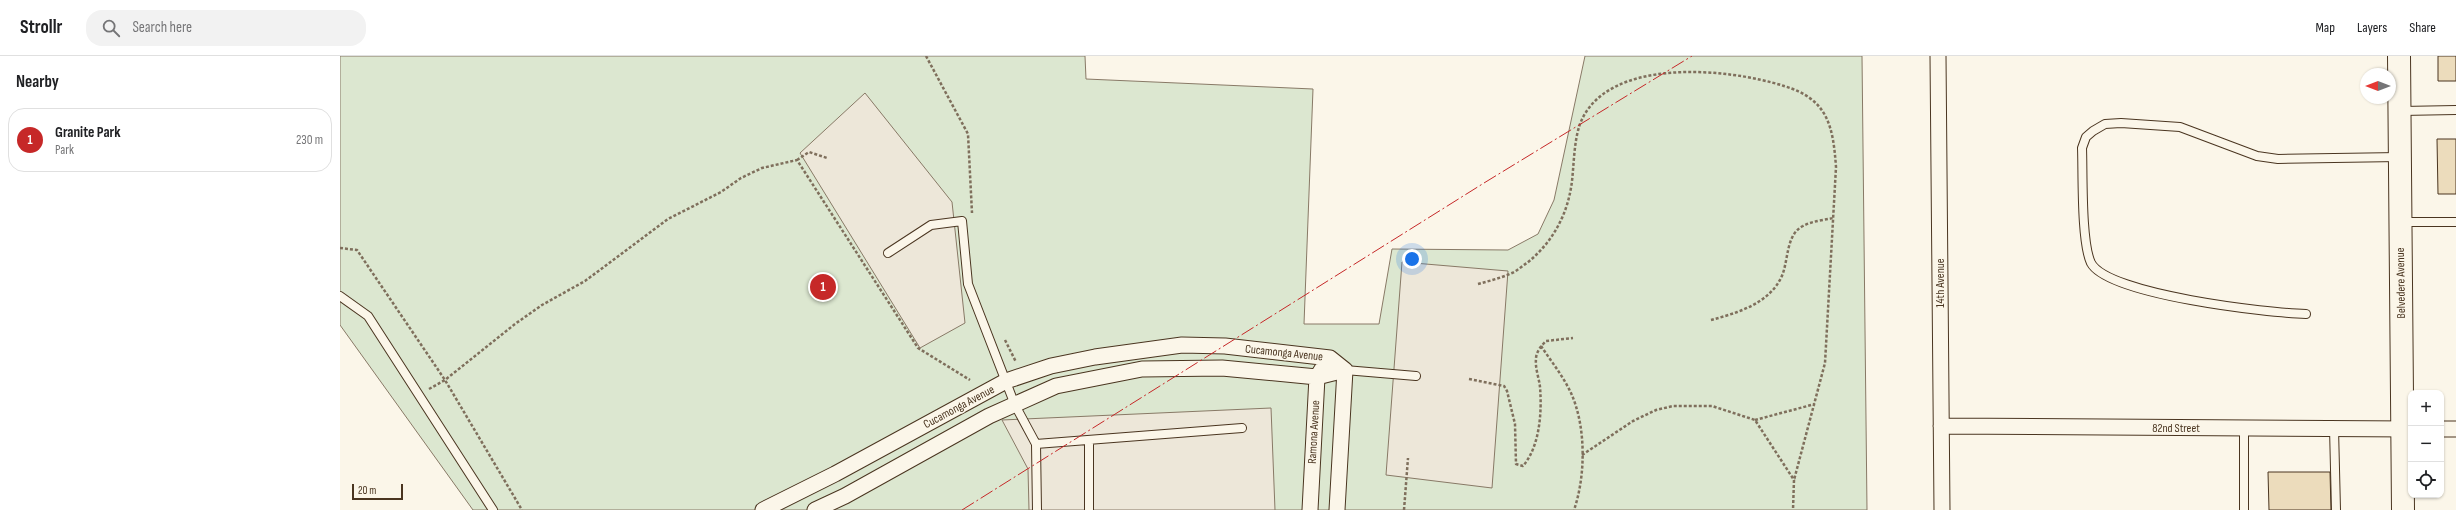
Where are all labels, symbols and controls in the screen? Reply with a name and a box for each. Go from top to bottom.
search box [86,10,366,46]
text: Strollr [20,16,62,39]
icon: search [100,17,122,39]
text: Search here [132,18,192,37]
text: Map [2315,19,2335,36]
text: Layers [2357,19,2387,36]
text: Share [2409,19,2436,36]
north arrow [2360,68,2396,104]
text: Nearby [16,72,59,92]
text: Granite Park [55,123,121,142]
text: 1 [27,132,33,148]
text: 230 m [296,132,323,148]
text: Park [55,142,74,158]
street label: Belvedere Avenue [2393,247,2409,319]
your location [1402,249,1422,269]
street label: 14th Avenue [1933,258,1948,308]
pin: 1 [810,272,836,302]
street label: Cucamonga Avenue [1244,341,1324,365]
street label: Cucamonga Avenue [921,382,997,432]
map controls [2408,390,2444,498]
button: + [2408,390,2444,426]
street label: Ramona Avenue [1305,400,1323,464]
street label: 82nd Street [2152,421,2200,436]
button: − [2408,426,2444,462]
button: locate [2408,462,2444,498]
scale bar [352,482,403,501]
text: 20 m [358,484,376,497]

